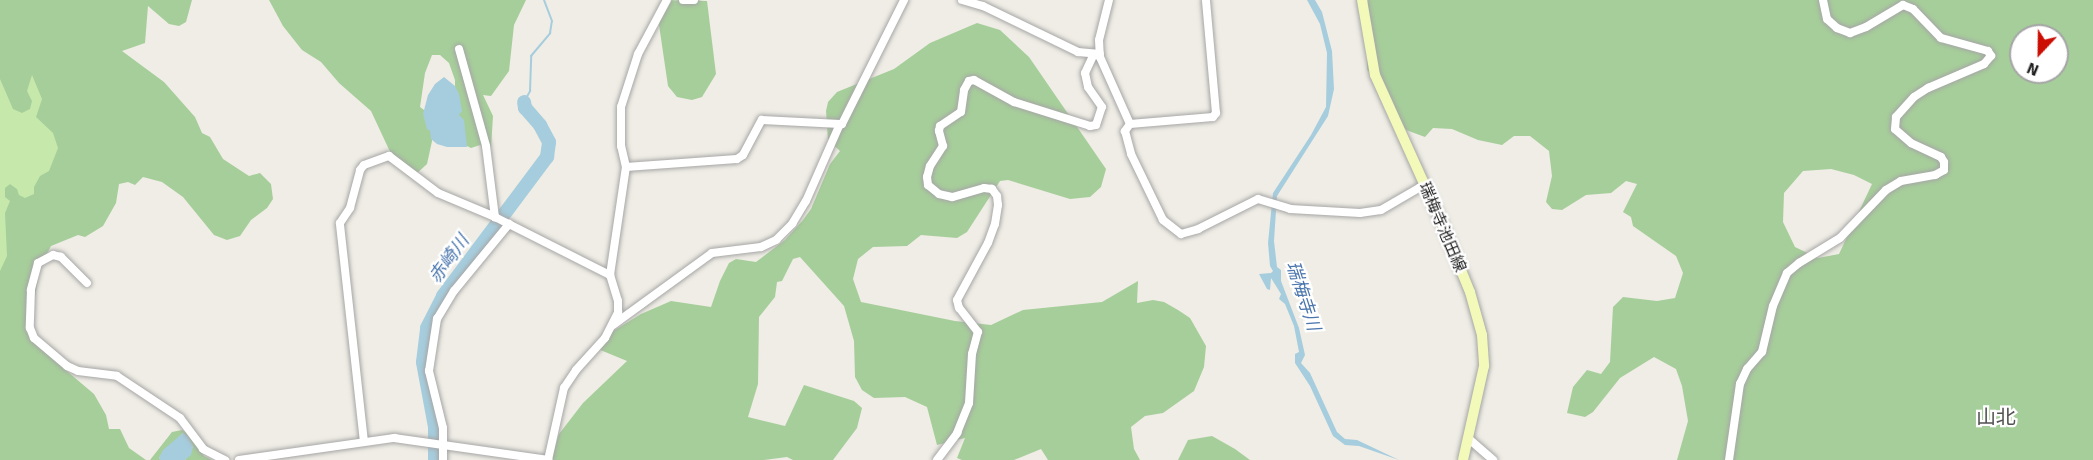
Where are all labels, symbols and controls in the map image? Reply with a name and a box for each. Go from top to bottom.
north arrow [2009,24,2069,84]
text: N [2024,57,2042,80]
street label: 瑞梅寺池田線 [1414,179,1470,275]
water label: 赤崎川 [424,231,474,287]
water label: 瑞梅寺川 [1282,258,1324,334]
district label: 山北 [1976,405,2016,429]

